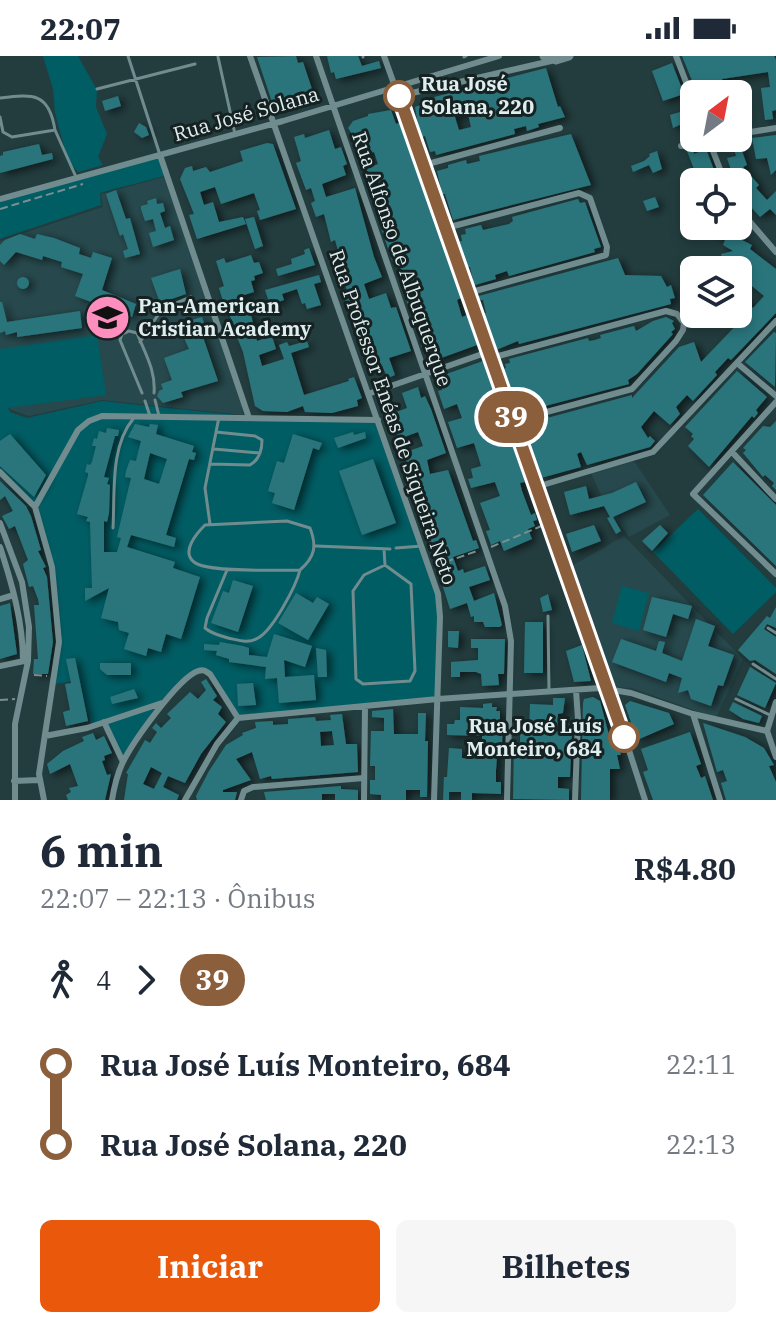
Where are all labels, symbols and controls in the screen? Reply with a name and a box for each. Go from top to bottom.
text: 22:07 [40,9,121,48]
place label: Rua José Solana, 220 [421,70,534,120]
street label: Rua José Solana [170,80,322,147]
north arrow [680,80,752,152]
map controls [680,80,752,328]
marker: Rua José Solana, 220 [384,81,414,111]
street label: Rua Alfonso de Albuquerque [346,128,459,390]
button: locate [680,168,752,240]
street label: Rua Professor Enéas de Siqueira Neto [323,246,464,588]
button: layers [680,256,752,328]
place label: Pan-American Cristian Academy [138,292,312,342]
school or university icon: Pan-American Cristian Academy [83,294,131,342]
line badge: 39 [475,391,547,443]
text: 39 [494,398,528,435]
place label: Rua José Luís Monteiro, 684 [466,712,602,762]
marker: Rua José Luís Monteiro, 684 [609,722,639,752]
text: 6 min [40,822,163,879]
text: R$4.80 [634,849,736,888]
text: 22:07 – 22:13 · Ônibus [40,881,315,915]
icon: walk [40,958,84,1002]
icon: forward [124,958,168,1002]
text: 39 [196,961,229,998]
text: 4 [96,963,112,997]
text: Rua José Luís Monteiro, 684 [100,1045,511,1084]
text: 22:11 [666,1047,736,1081]
text: Rua José Solana, 220 [100,1125,407,1164]
text: 22:13 [666,1127,736,1161]
button: Iniciar [40,1220,380,1312]
button: Bilhetes [396,1220,736,1312]

